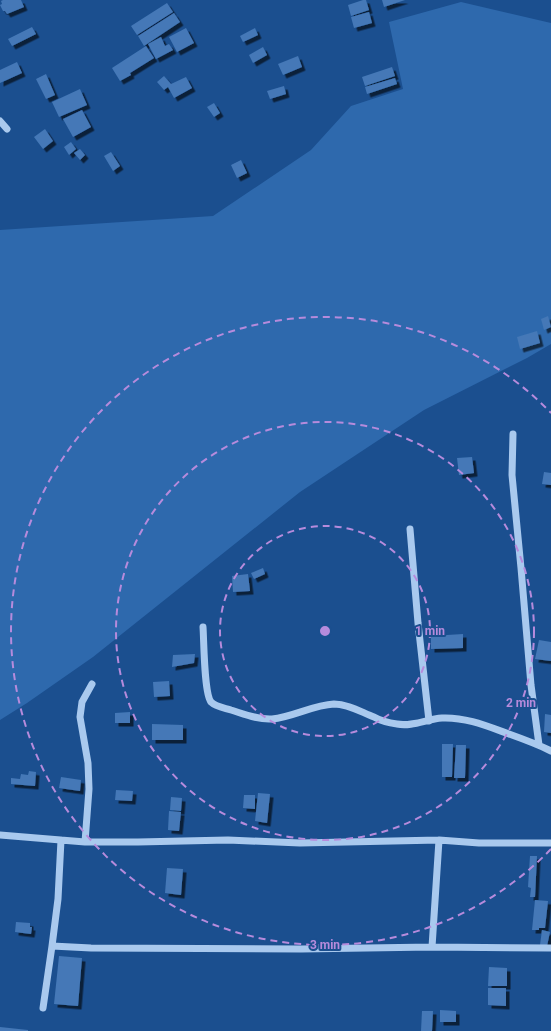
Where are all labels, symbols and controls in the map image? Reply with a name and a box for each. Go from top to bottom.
centre of rings [318,624,332,638]
text: 1 min [415,624,445,638]
text: 2 min [506,696,536,710]
text: 3 min [310,938,340,952]

